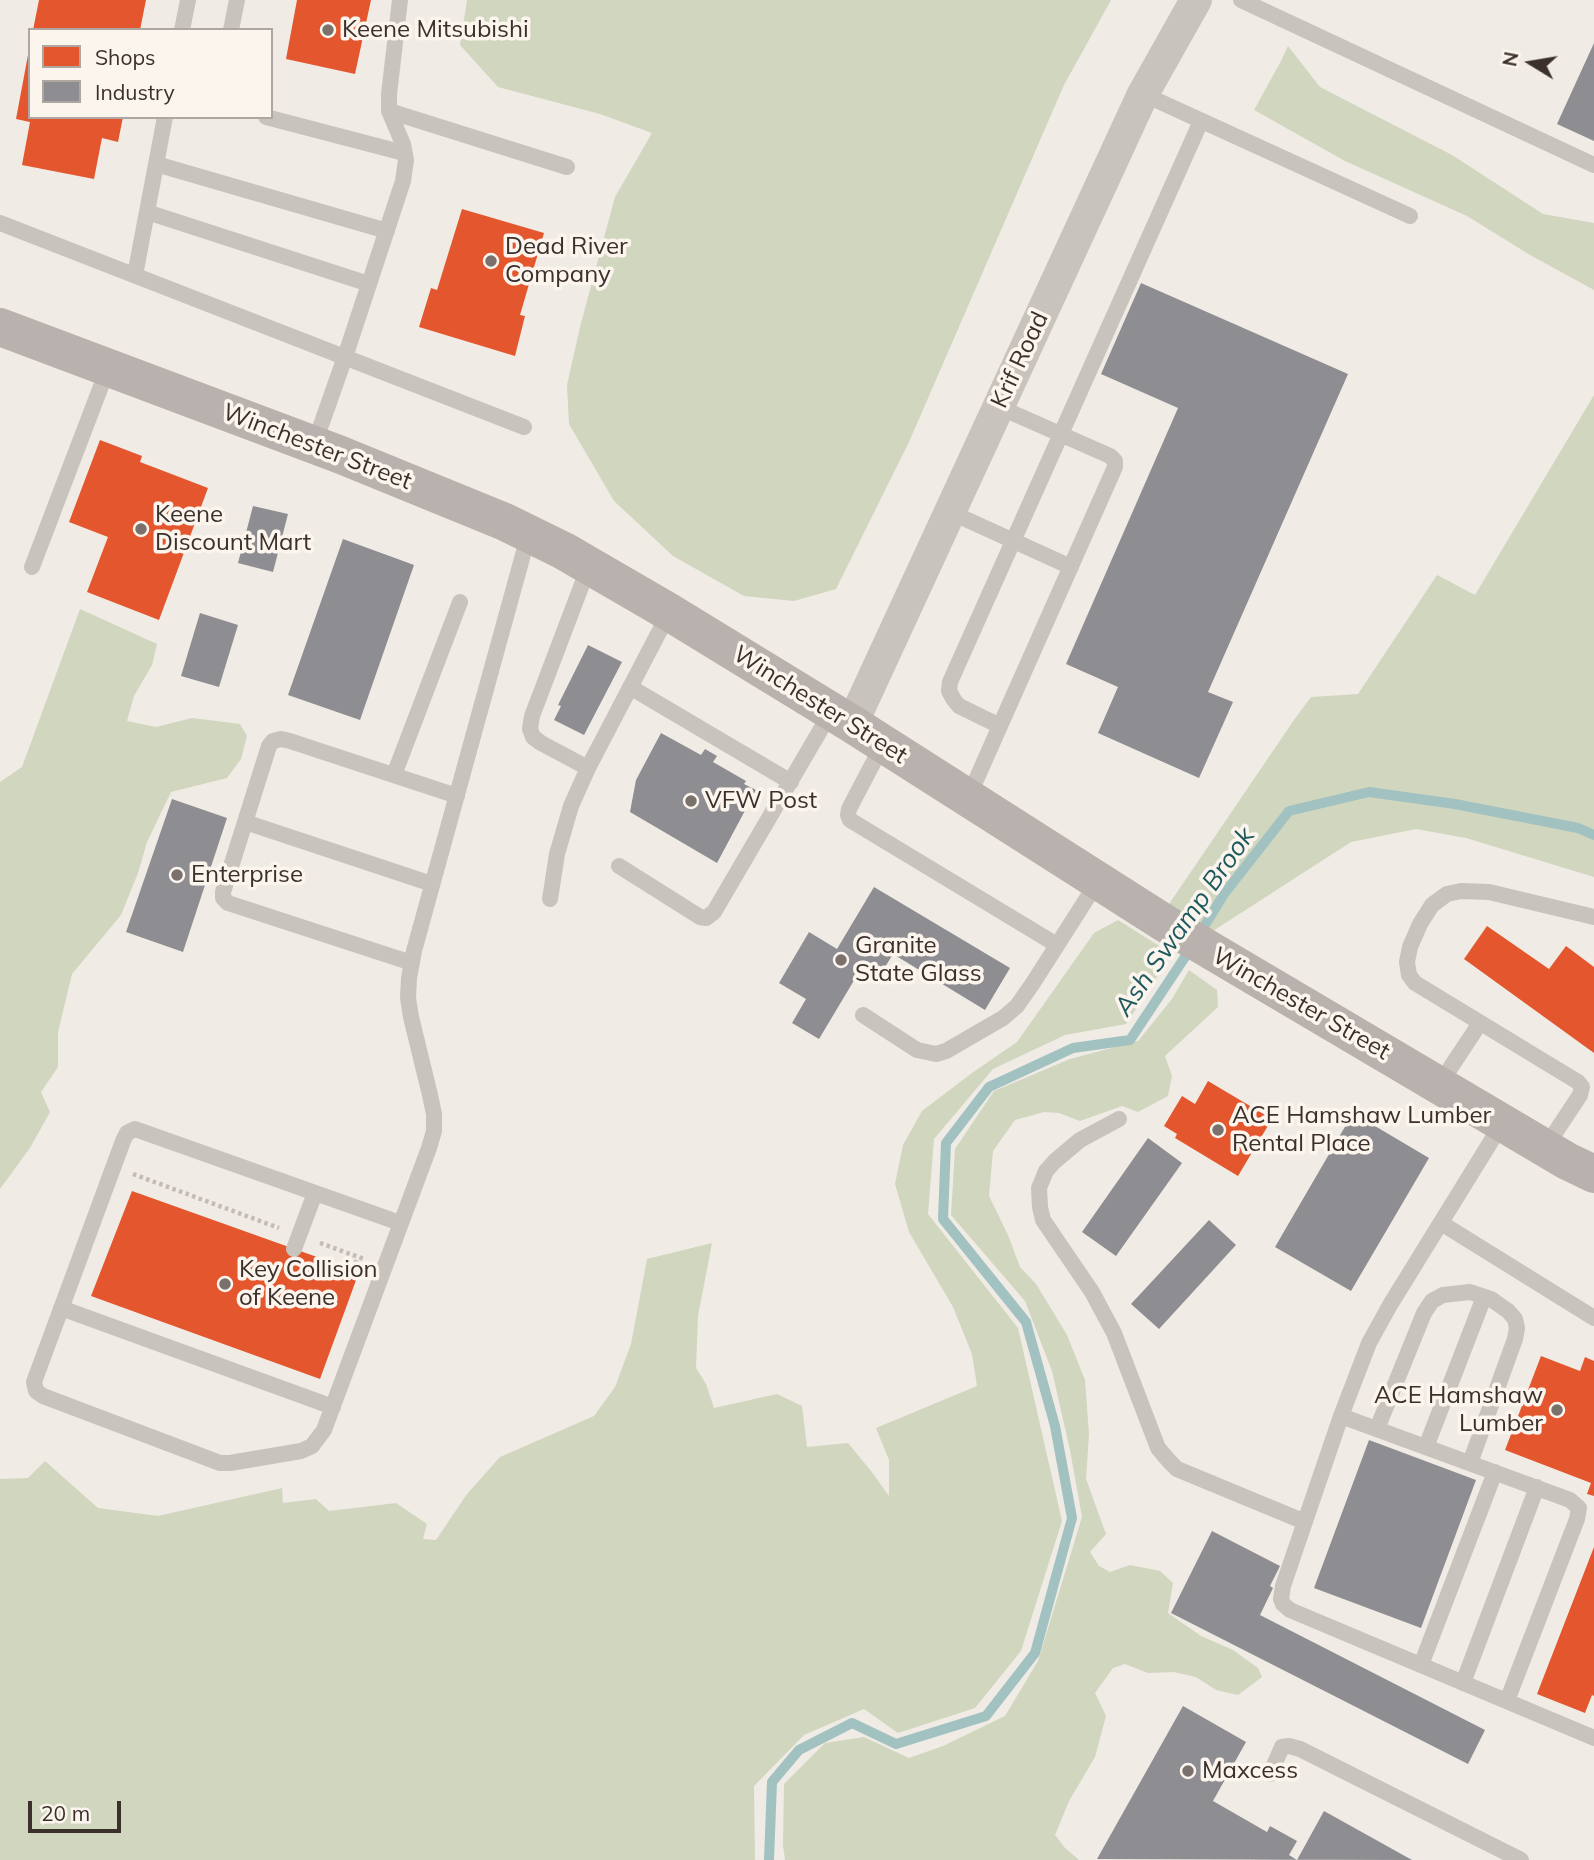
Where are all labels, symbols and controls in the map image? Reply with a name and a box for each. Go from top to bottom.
place label: Keene Mitsubishi [342,16,529,44]
marker: Keene Mitsubishi [320,22,336,38]
legend [28,28,273,119]
north arrow [1496,28,1566,98]
text: Shops [95,44,155,70]
text: N [1497,50,1524,68]
text: Industry [95,79,175,105]
place label: Dead River Company [505,233,628,289]
marker: Dead River Company [483,253,499,269]
street label: Krif Road [985,307,1055,413]
street label: Winchester Street [219,398,415,496]
place label: Keene Discount Mart [155,501,311,557]
marker: Keene Discount Mart [133,521,149,537]
street label: Winchester Street [728,640,912,770]
place label: VFW Post [705,787,817,815]
marker: VFW Post [683,793,699,809]
water label: Ash Swamp Brook [1108,822,1262,1022]
place label: Enterprise [191,861,303,889]
marker: Enterprise [169,867,185,883]
place label: Granite State Glass [855,932,982,988]
street label: Winchester Street [1207,942,1395,1066]
marker: Granite State Glass [833,952,849,968]
place label: ACE Hamshaw Lumber Rental Place [1232,1102,1491,1158]
marker: ACE Hamshaw Lumber Rental Place [1210,1122,1226,1138]
place label: Key Collision of Keene [239,1256,378,1312]
marker: Key Collision of Keene [217,1276,233,1292]
place label: ACE Hamshaw Lumber [1374,1382,1543,1438]
marker: ACE Hamshaw Lumber [1549,1402,1565,1418]
place label: Maxcess [1202,1757,1298,1785]
marker: Maxcess [1180,1763,1196,1779]
scale bar [32,1786,124,1830]
text: 20 m [41,1800,90,1826]

